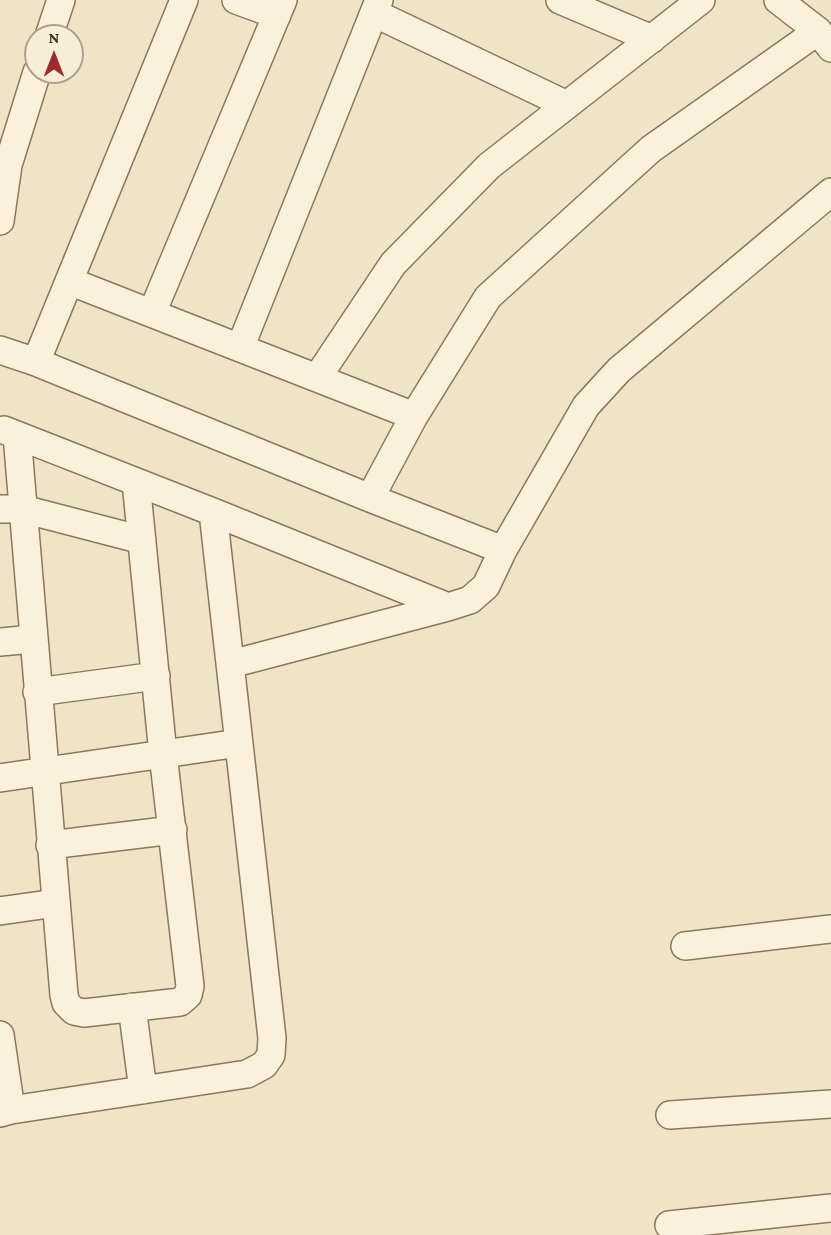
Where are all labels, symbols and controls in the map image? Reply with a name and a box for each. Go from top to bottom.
north arrow [24,24,84,84]
text: N [49,29,59,46]

